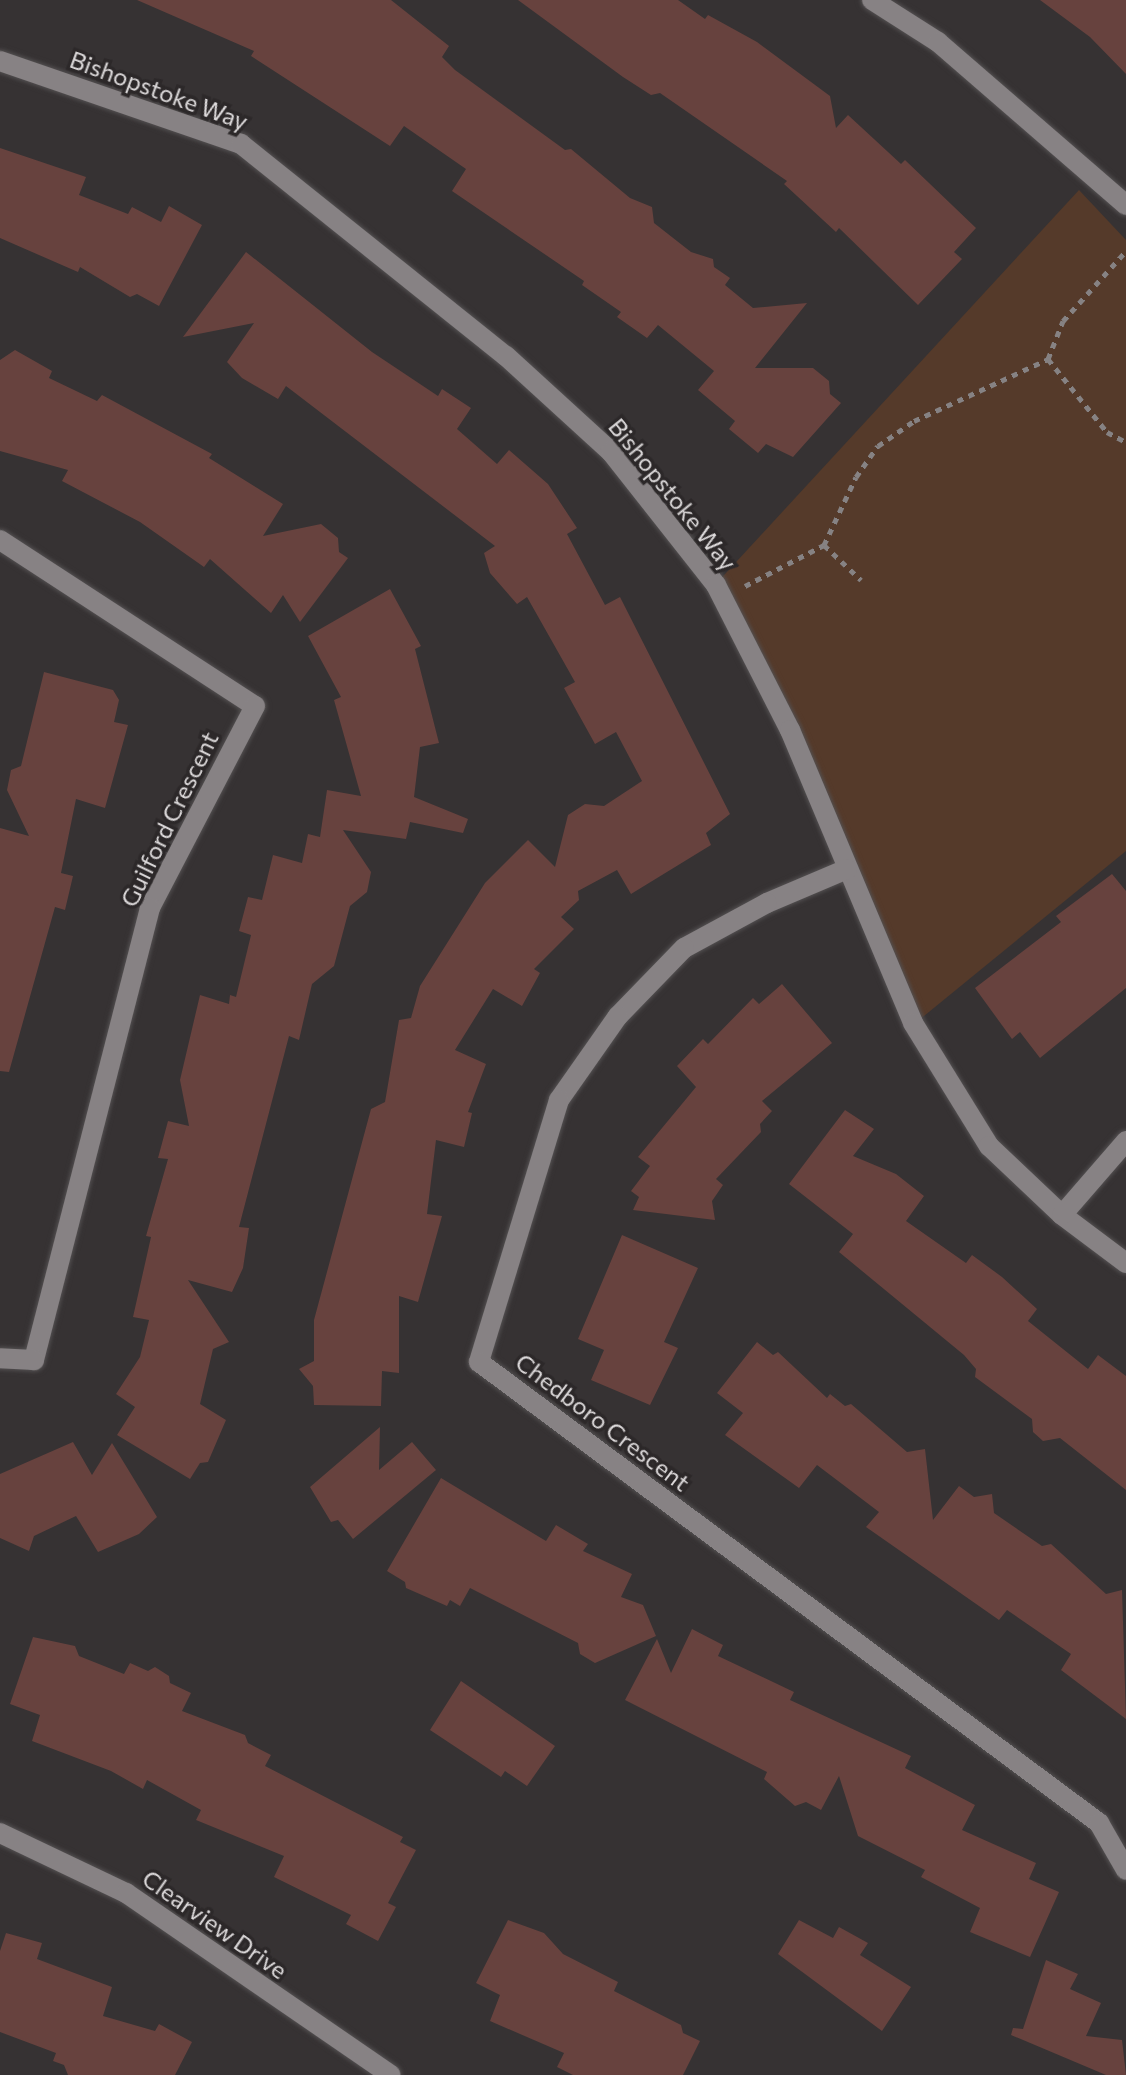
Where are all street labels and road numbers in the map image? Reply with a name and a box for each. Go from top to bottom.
street label: Bishopstoke Way [66,44,252,136]
street label: Bishopstoke Way [603,412,743,576]
street label: Guilford Crescent [114,727,224,911]
street label: Chedboro Crescent [510,1347,696,1497]
street label: Clearview Drive [137,1863,293,1985]

